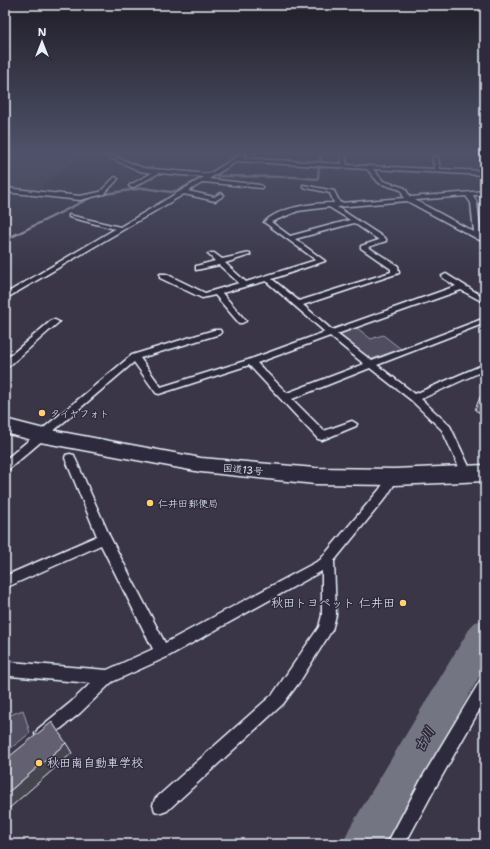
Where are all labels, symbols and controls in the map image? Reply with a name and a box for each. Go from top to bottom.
north arrow [22,22,62,62]
text: N [38,25,47,40]
place label: タイヤフォト [50,407,110,420]
marker: タイヤフォト [37,408,47,418]
street label: 国道13号 [222,461,264,478]
place label: 仁井田郵便局 [158,497,218,510]
marker: 仁井田郵便局 [145,498,155,508]
place label: 秋田トヨペット 仁井田 [271,595,395,611]
marker: 秋田トヨペット 仁井田 [398,598,408,608]
water label: 古川 [411,724,438,755]
place label: 秋田南自動車学校 [47,755,143,771]
marker: 秋田南自動車学校 [34,758,44,768]

